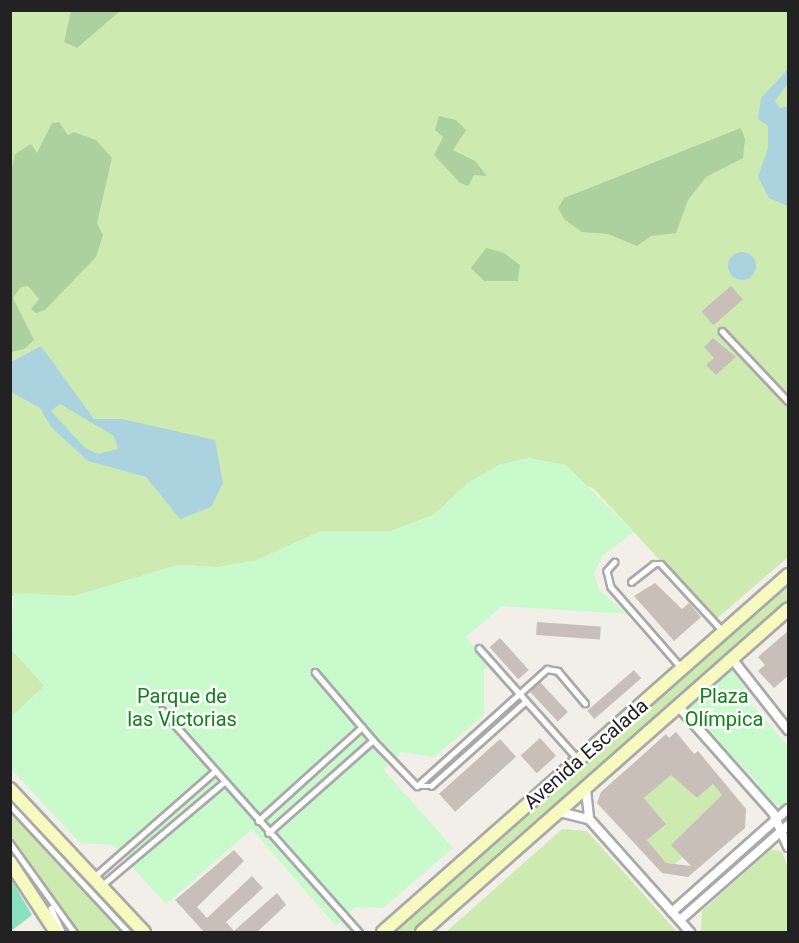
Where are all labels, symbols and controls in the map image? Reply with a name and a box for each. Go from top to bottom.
park label: Plaza Olímpica [685,684,763,731]
park label: Parque de las Victorias [127,685,237,732]
street label: Avenida Escalada [519,694,653,814]

